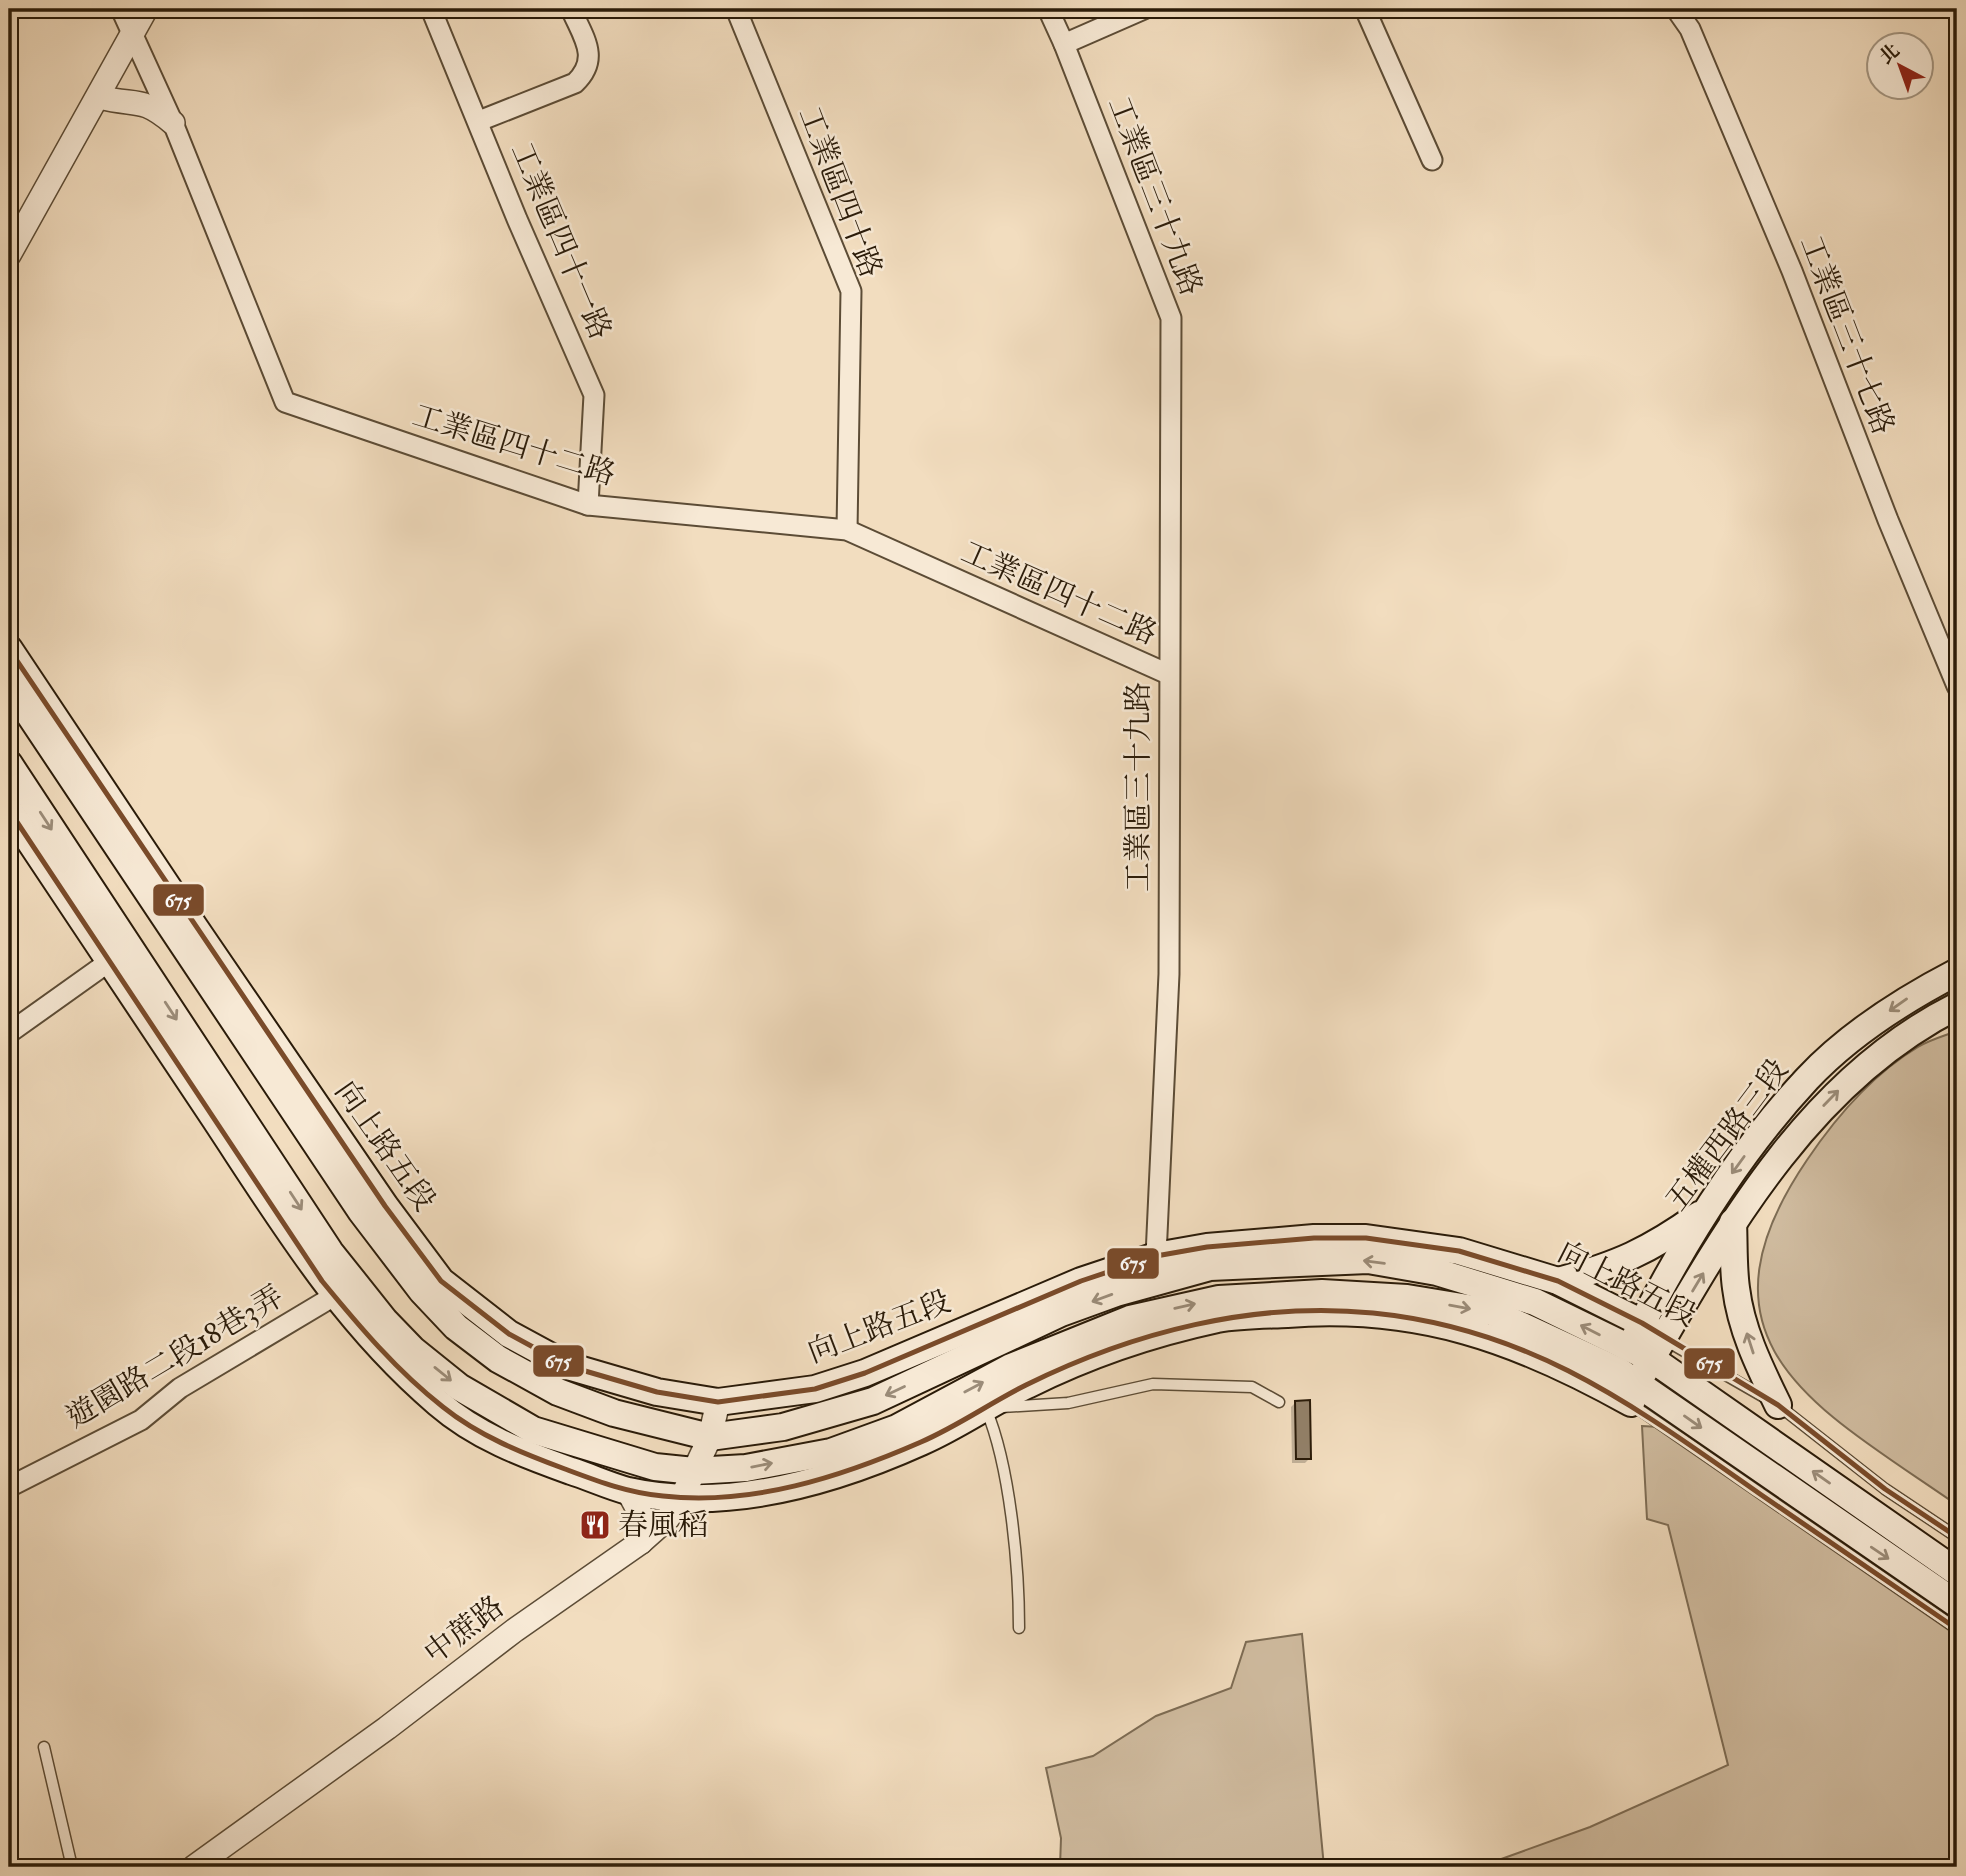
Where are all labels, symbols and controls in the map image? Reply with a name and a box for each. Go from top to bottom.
north arrow [1864,32,1934,102]
text: 北 [1874,39,1905,69]
street label: 工業區三十九路 [1100,91,1210,301]
street label: 工業區四十路 [790,101,890,283]
street label: 工業區四十一路 [503,137,619,345]
street label: 工業區三十七路 [1792,230,1902,440]
street label: 工業區四十二路 [408,397,620,493]
street label: 工業區四十二路 [956,533,1162,653]
street label: 工業區三十九路 [1120,682,1157,892]
one-way arrow [40,811,54,831]
line badge: 675 [152,883,205,917]
text: 675 [165,889,192,913]
one-way arrow [1889,998,1908,1012]
one-way arrow [165,1001,179,1021]
street label: 五權西路三段 [1658,1052,1796,1218]
street label: 向上路五段 [327,1074,443,1218]
one-way arrow [1823,1090,1840,1107]
one-way arrow [1731,1155,1745,1174]
one-way arrow [290,1191,304,1211]
street label: 向上路五段 [1552,1233,1702,1335]
line badge: 675 [1106,1247,1160,1280]
text: 675 [1120,1252,1147,1276]
one-way arrow [1363,1255,1386,1268]
one-way arrow [1691,1272,1705,1292]
street label: 遊園路二段18巷3弄 [60,1278,290,1436]
street label: 向上路五段 [802,1283,956,1371]
one-way arrow [1092,1293,1114,1305]
one-way arrow [1173,1299,1196,1313]
one-way arrow [1448,1301,1471,1314]
one-way arrow [1580,1322,1601,1336]
one-way arrow [1743,1332,1756,1354]
line badge: 675 [532,1344,585,1378]
line badge: 675 [1683,1347,1736,1380]
text: 675 [545,1350,572,1374]
text: 675 [1696,1352,1723,1376]
one-way arrow [433,1366,451,1382]
one-way arrow [963,1380,983,1394]
one-way arrow [885,1385,906,1398]
one-way arrow [1683,1415,1702,1429]
one-way arrow [750,1458,773,1471]
one-way arrow [1812,1470,1831,1484]
place label: 春風稻 [618,1507,708,1544]
restaurant icon: 春風稻 [578,1508,612,1542]
one-way arrow [1870,1545,1889,1560]
street label: 中蔗路 [417,1588,511,1672]

